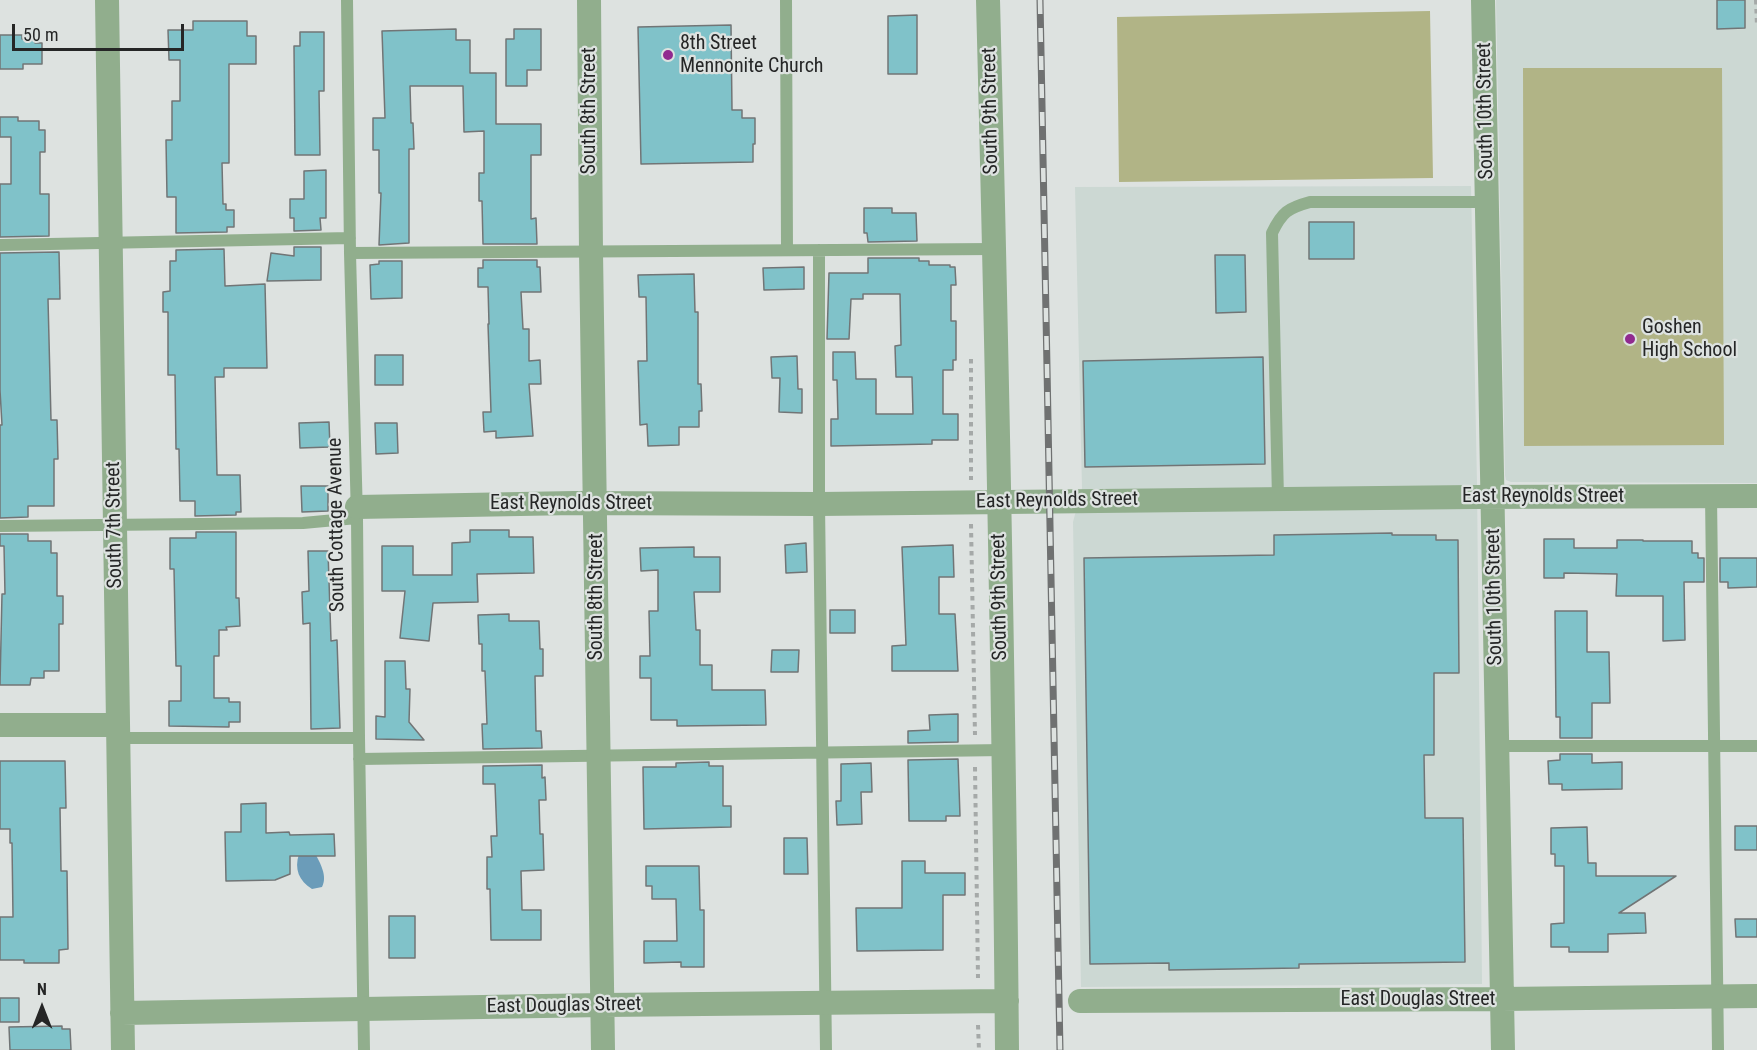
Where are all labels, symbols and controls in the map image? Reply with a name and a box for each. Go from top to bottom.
scale bar [15,12,188,50]
text: 50 m [23,24,58,45]
place label: 8th Street Mennonite Church [680,32,824,79]
street label: South 10th Street [1473,42,1499,180]
street label: South 8th Street [578,47,602,175]
street label: South 9th Street [978,47,1004,175]
marker: 8th Street Mennonite Church [661,48,675,62]
place label: Goshen High School [1642,316,1737,363]
marker: Goshen High School [1623,332,1637,346]
street label: South Cottage Avenue [323,438,351,612]
street label: South 7th Street [102,461,128,589]
street label: East Reynolds Street [1462,485,1624,509]
street label: East Reynolds Street [976,488,1138,514]
street label: East Reynolds Street [490,492,652,516]
street label: South 10th Street [1482,528,1508,666]
street label: South 8th Street [585,533,609,661]
street label: South 9th Street [987,533,1013,661]
north arrow [12,978,72,1038]
text: N [37,980,47,999]
street label: East Douglas Street [1341,988,1495,1012]
street label: East Douglas Street [486,993,642,1019]

